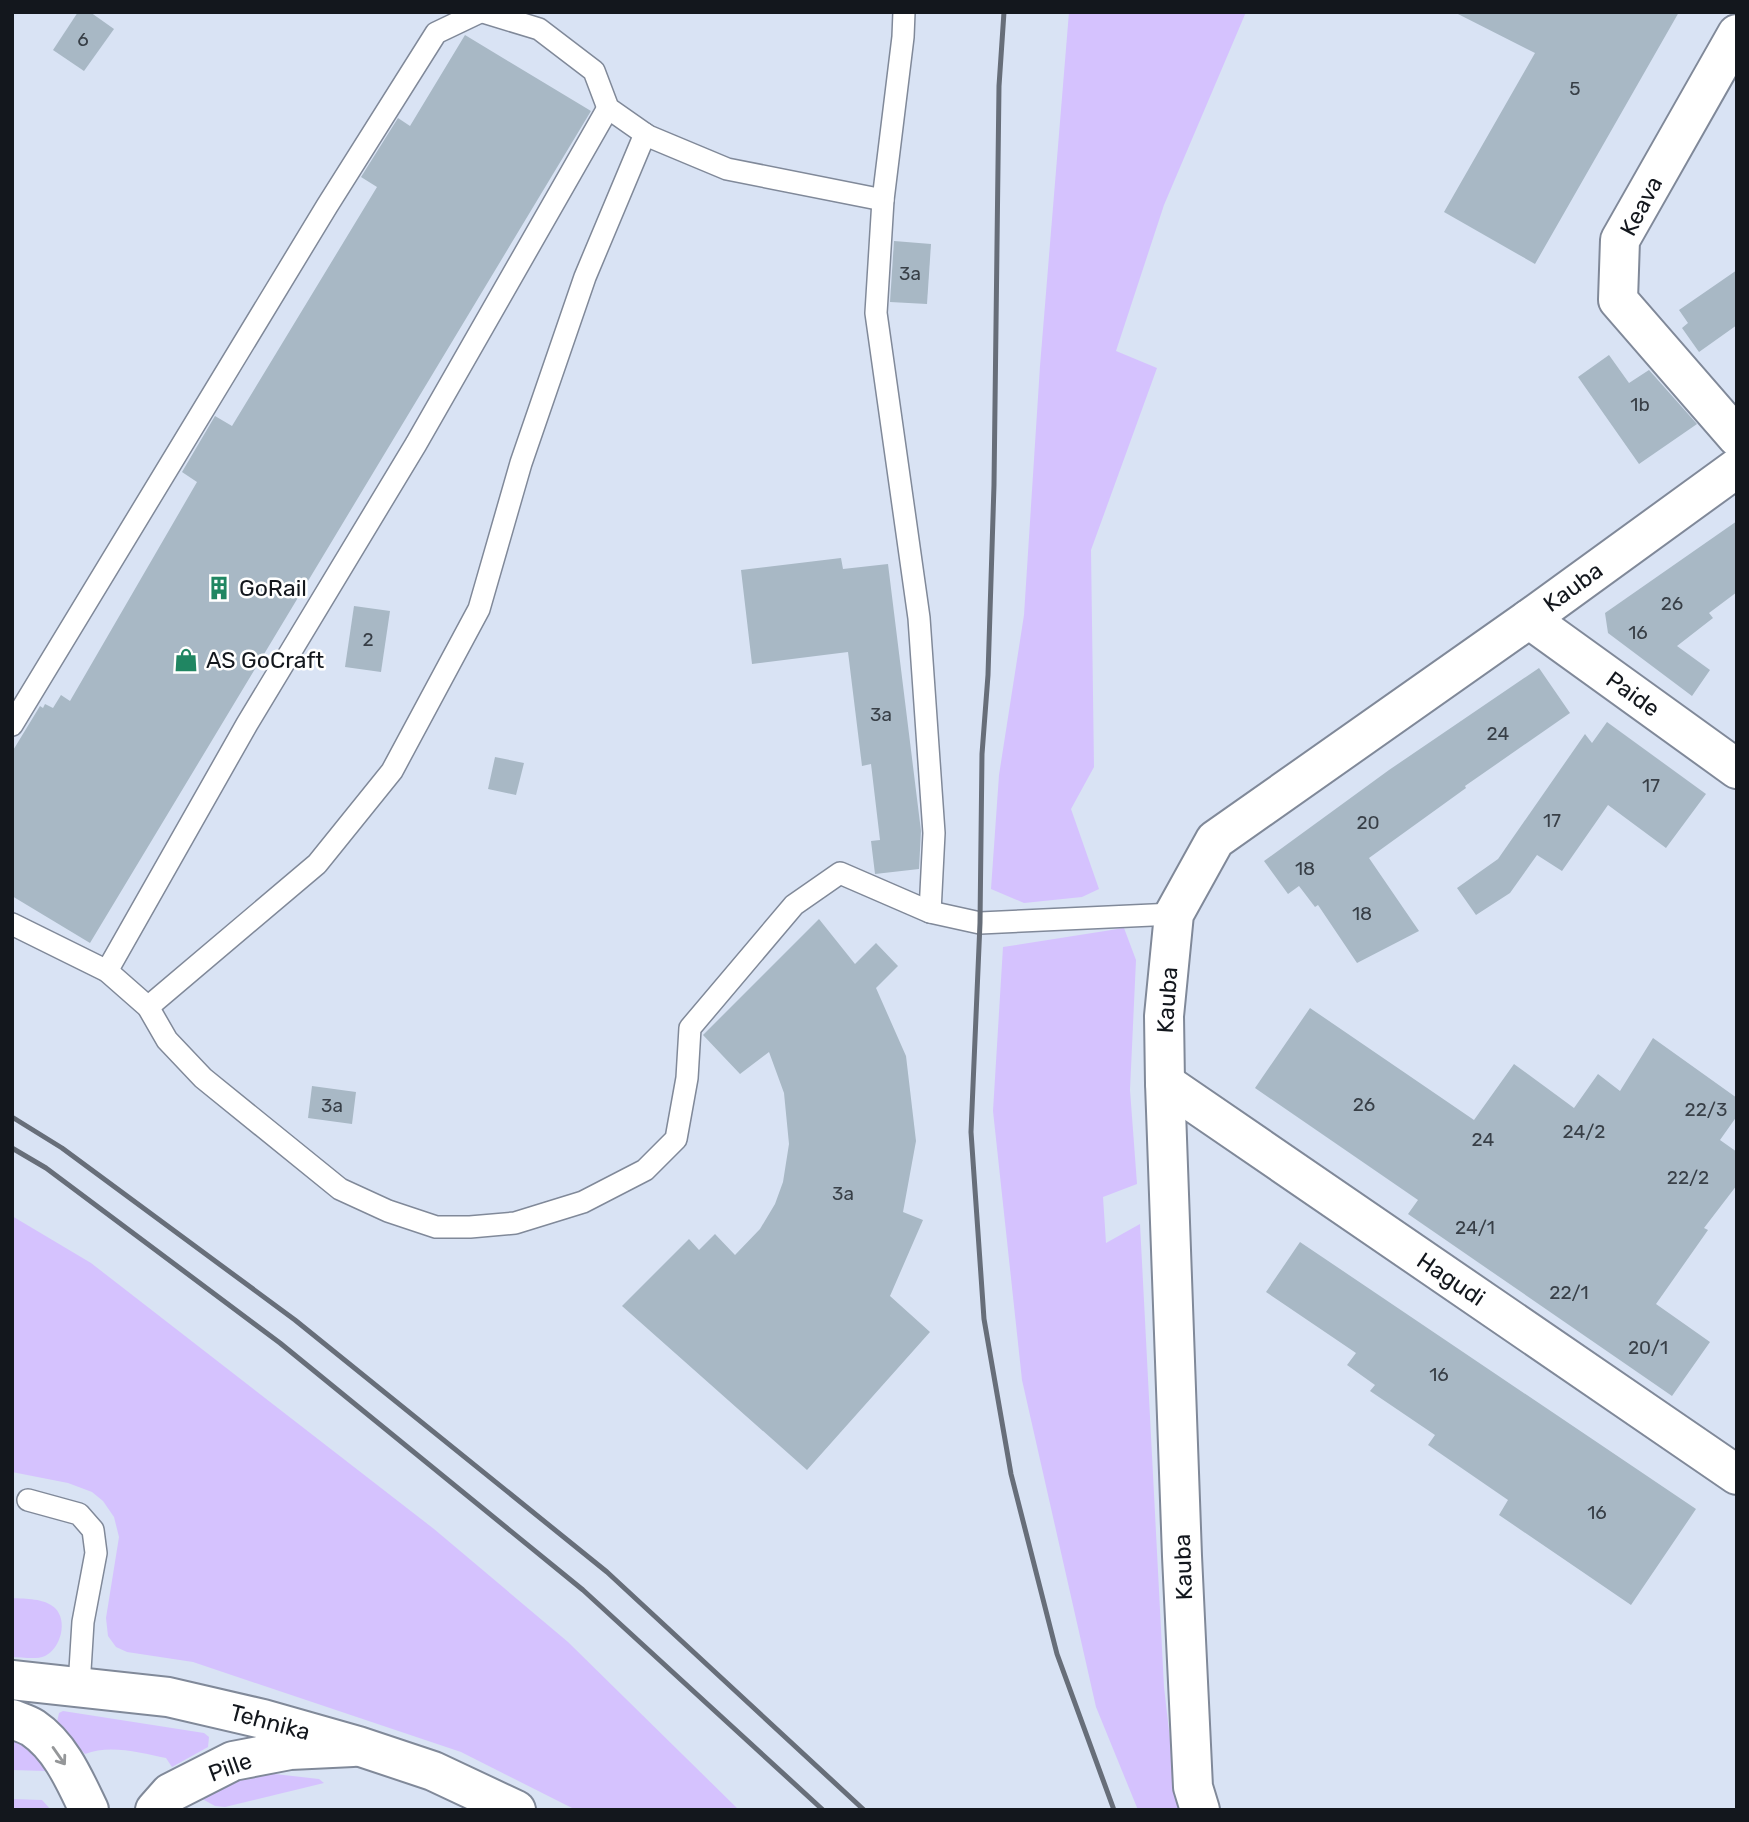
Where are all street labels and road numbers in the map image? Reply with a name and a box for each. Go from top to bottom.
street label: Keava [1614,171,1668,241]
street label: Kauba [1538,556,1608,618]
street label: Paide [1601,665,1665,723]
street label: Kauba [1151,966,1183,1034]
street label: Hagudi [1412,1246,1490,1312]
street label: Kauba [1168,1533,1198,1601]
street label: Tehnika [227,1698,313,1746]
street label: Pille [204,1746,256,1788]

